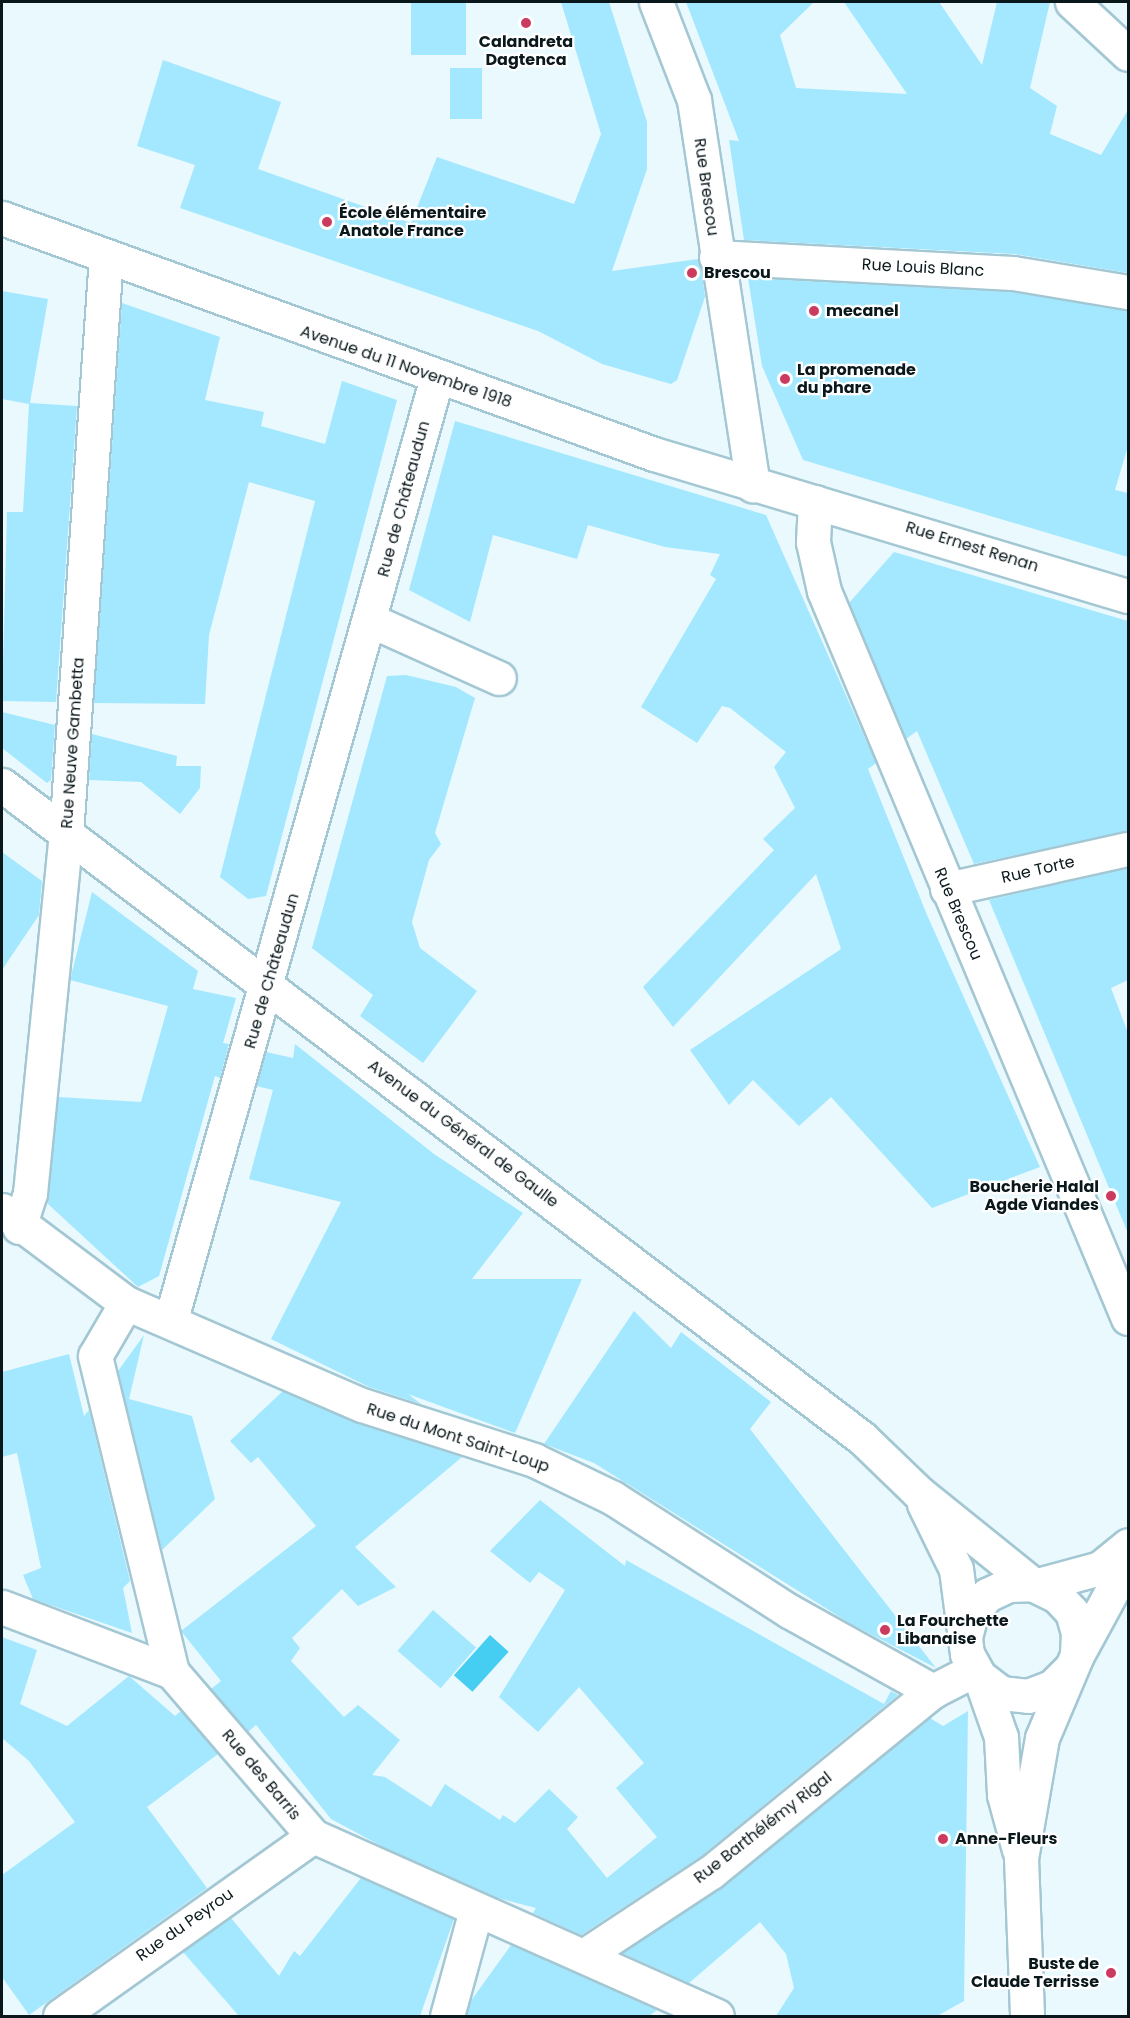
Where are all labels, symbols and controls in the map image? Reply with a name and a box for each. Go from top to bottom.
marker: Calandreta Dagtenca [519,16,533,30]
place label: Calandreta Dagtenca [479,32,573,70]
street label: Rue Brescou [690,137,722,237]
place label: École élémentaire Anatole France [339,203,486,241]
marker: École élémentaire Anatole France [320,215,334,229]
street label: Rue Louis Blanc [861,255,985,281]
place label: Brescou [704,263,771,283]
marker: Brescou [685,266,699,280]
place label: mecanel [826,301,899,321]
marker: mecanel [807,304,821,318]
street label: Avenue du 11 Novembre 1918 [298,322,514,412]
place label: La promenade du phare [797,360,916,398]
marker: La promenade du phare [778,372,792,386]
street label: Rue de Châteaudun [374,419,434,579]
street label: Rue Ernest Renan [903,518,1041,576]
street label: Rue Neuve Gambetta [57,657,89,829]
street label: Rue Torte [999,852,1077,888]
street label: Rue Brescou [930,865,986,963]
street label: Rue de Châteaudun [241,891,303,1051]
street label: Avenue du Général de Gaulle [364,1056,562,1212]
place label: Boucherie Halal Agde Viandes [969,1177,1099,1215]
marker: Boucherie Halal Agde Viandes [1104,1189,1118,1203]
street label: Rue du Mont Saint-Loup [364,1399,552,1477]
place label: La Fourchette Libanaise [897,1611,1009,1649]
marker: La Fourchette Libanaise [878,1623,892,1637]
street label: Rue des Barris [218,1726,304,1824]
street label: Rue Barthélémy Rigal [690,1768,836,1888]
place label: Anne-Fleurs [955,1829,1057,1849]
marker: Anne-Fleurs [936,1832,950,1846]
street label: Rue du Peyrou [133,1884,237,1966]
place label: Buste de Claude Terrisse [971,1954,1099,1992]
marker: Buste de Claude Terrisse [1104,1966,1118,1980]

